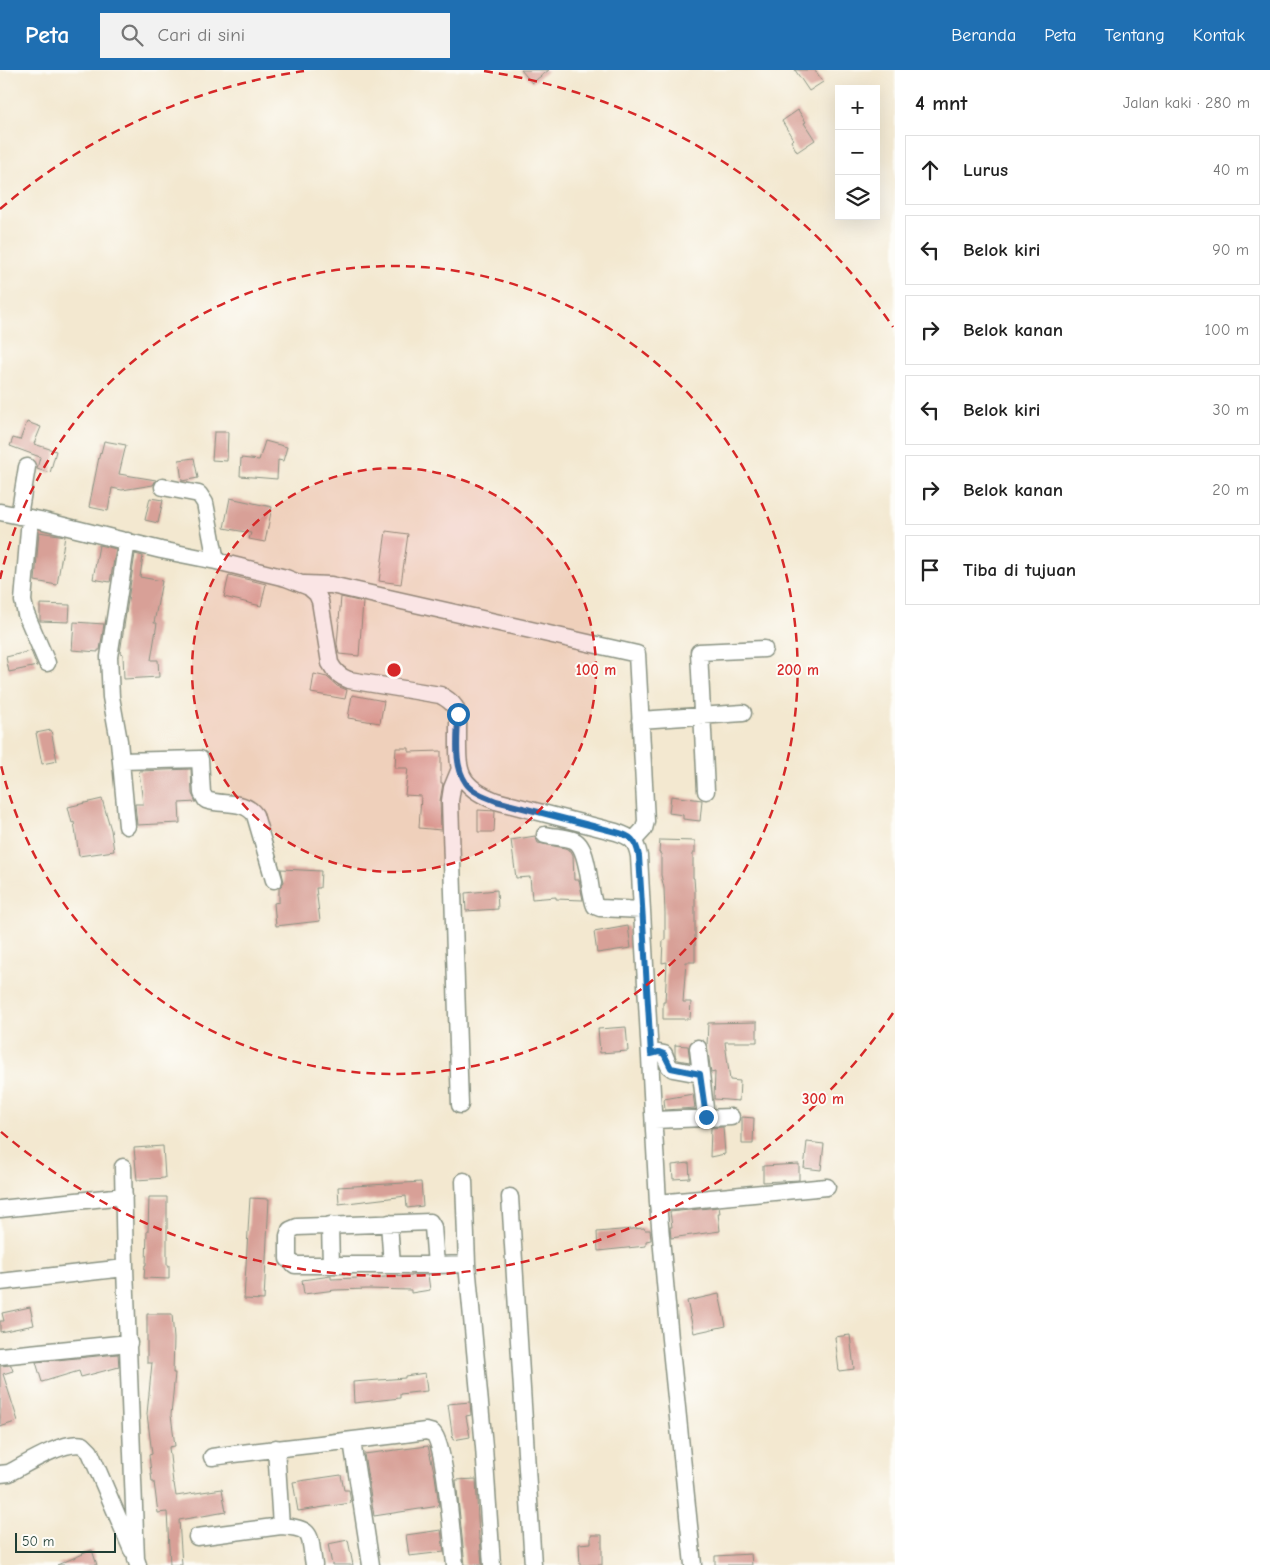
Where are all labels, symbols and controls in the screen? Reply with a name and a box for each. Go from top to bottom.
search box [100,13,450,58]
text: Peta [25,21,70,49]
icon: search [118,21,146,49]
text: Cari di sini [158,24,245,46]
text: Beranda [951,25,1016,46]
text: Peta [1044,25,1076,46]
text: Tentang [1104,25,1165,46]
text: Kontak [1193,25,1245,46]
map controls [835,85,880,220]
button: + [835,85,880,130]
text: 4 mnt [915,91,967,115]
text: Jalan kaki · 280 m [1123,94,1250,112]
button: − [835,130,880,175]
icon: ahead [916,156,944,184]
text: Lurus [963,159,1008,181]
text: 40 m [1213,161,1249,179]
button: layers [835,175,880,220]
icon: left [916,236,944,264]
text: Belok kiri [963,239,1040,261]
text: 90 m [1212,241,1249,259]
icon: right [916,316,944,344]
text: Belok kanan [963,319,1063,341]
text: 100 m [1205,321,1249,339]
icon: left [916,396,944,424]
text: Belok kiri [963,399,1040,421]
text: 30 m [1213,401,1249,419]
icon: right [916,476,944,504]
text: Belok kanan [963,479,1063,501]
text: 20 m [1212,481,1249,499]
icon: arrive [916,556,944,584]
text: Tiba di tujuan [963,559,1076,581]
centre of rings [385,661,403,679]
text: 100 m [576,661,616,679]
text: 200 m [777,661,819,679]
route start [447,703,470,726]
text: 300 m [802,1090,844,1108]
route end [695,1106,718,1129]
scale bar [15,1530,116,1553]
text: 50 m [22,1533,54,1550]

